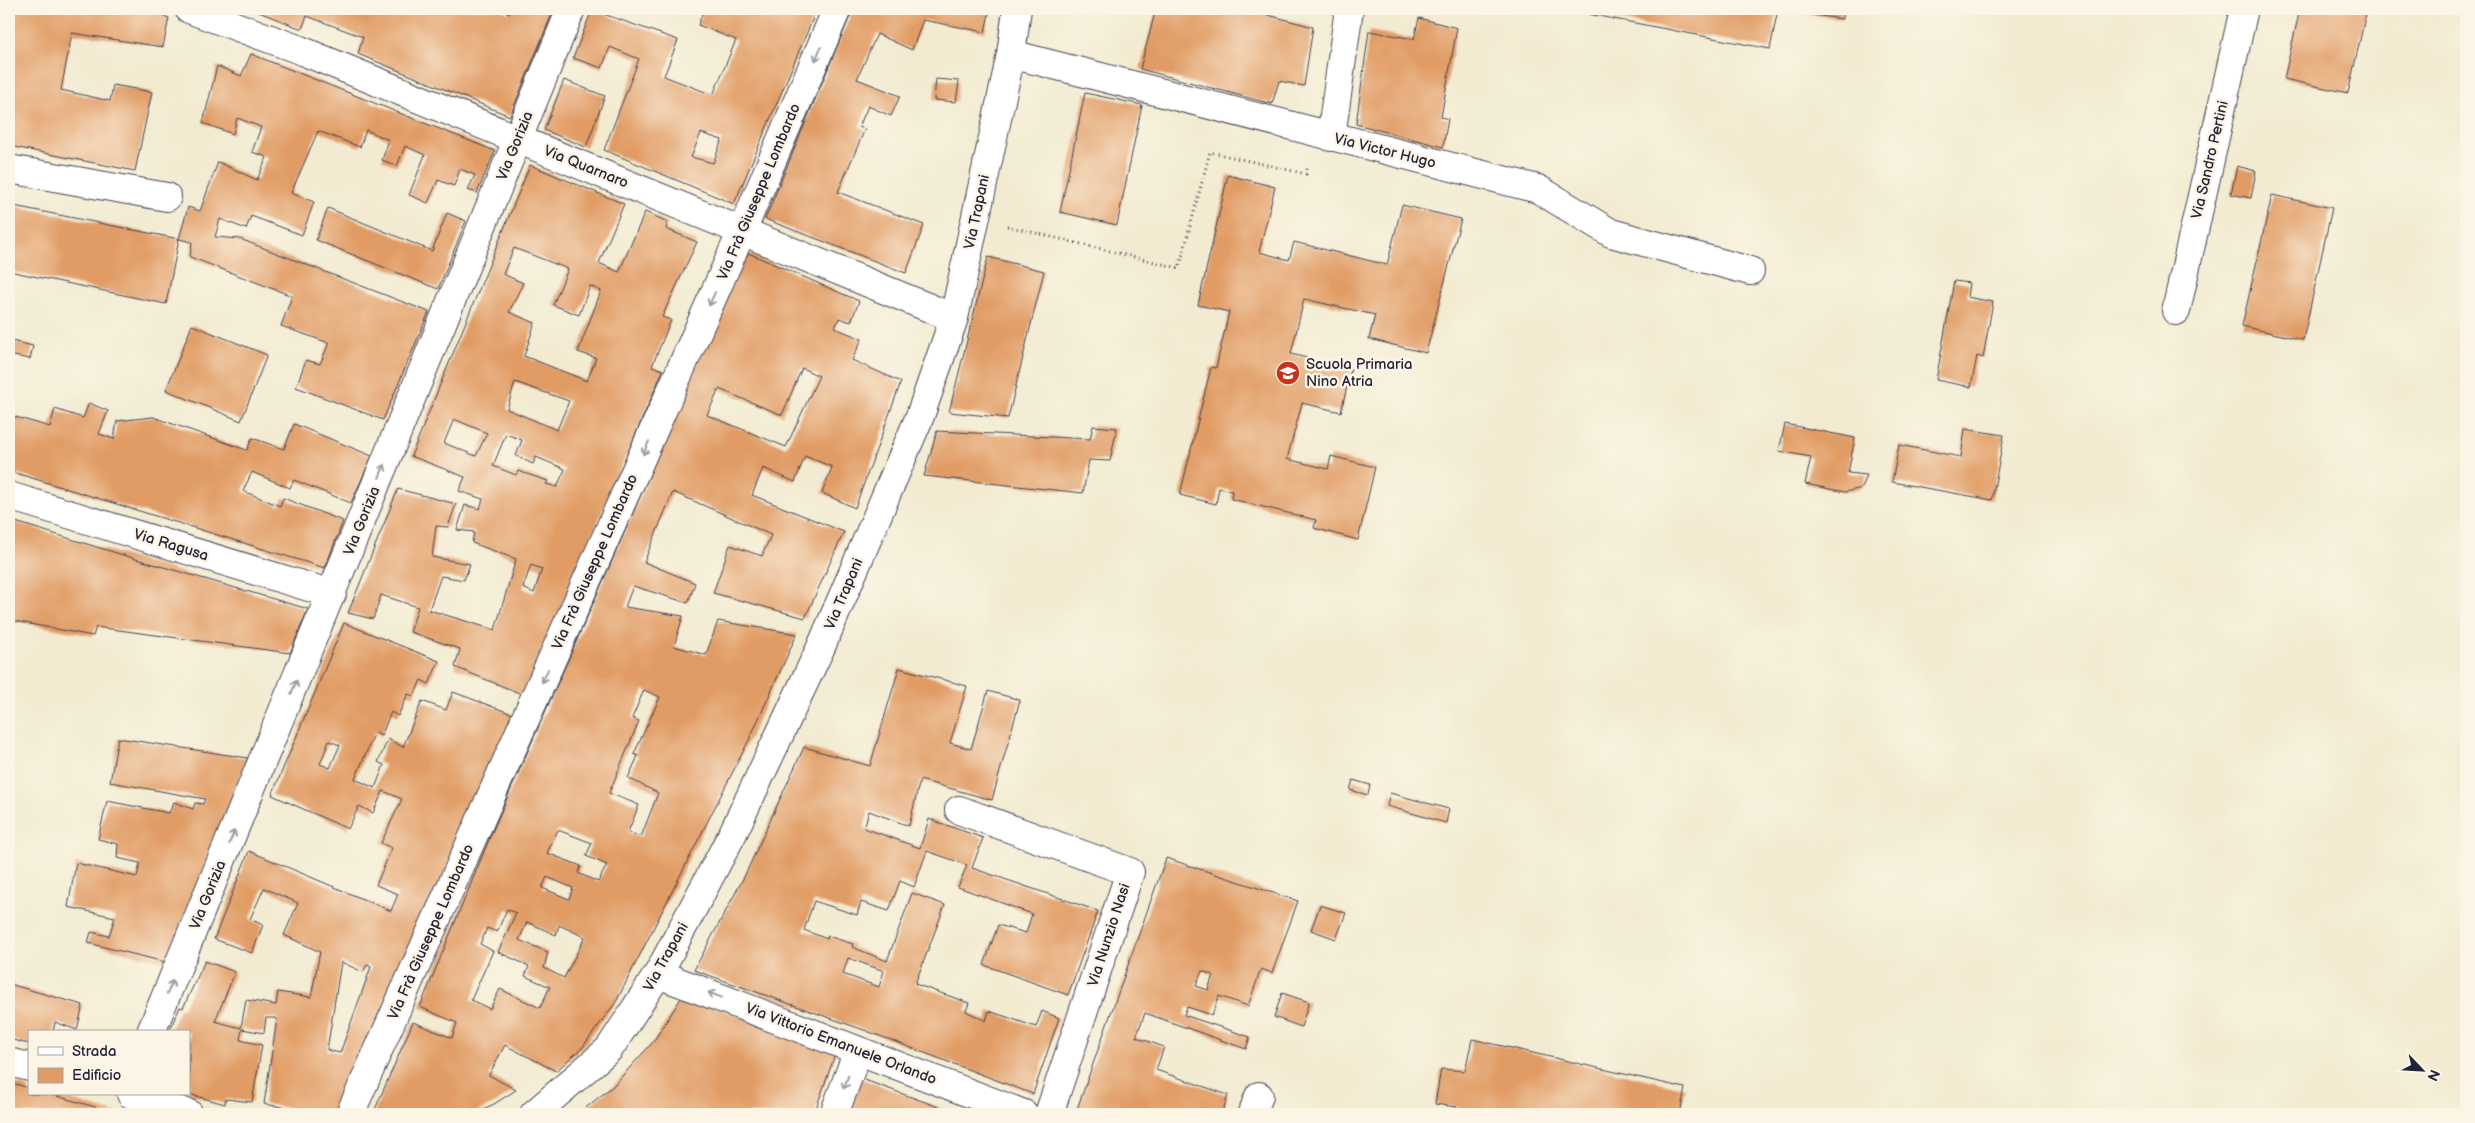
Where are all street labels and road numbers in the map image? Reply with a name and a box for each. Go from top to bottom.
street label: Via Sandro Pertini [2187,99,2233,221]
street label: Via Frà Giuseppe Lombardo [713,101,805,283]
street label: Via Gorizia [492,109,538,183]
street label: Via Victor Hugo [1332,129,1438,173]
street label: Via Quarnaro [541,141,631,193]
street label: Via Trapani [960,173,994,251]
street label: Via Frà Giuseppe Lombardo [548,471,642,653]
street label: Via Gorizia [339,484,385,558]
street label: Via Ragusa [131,525,211,565]
street label: Via Trapani [820,555,868,633]
street label: Via Frà Giuseppe Lombardo [384,841,478,1023]
street label: Via Gorizia [185,858,231,932]
street label: Via Nunzio Nasi [1083,881,1135,989]
street label: Via Trapani [639,919,693,995]
street label: Via Vittorio Emanuele Orlando [743,999,939,1089]

